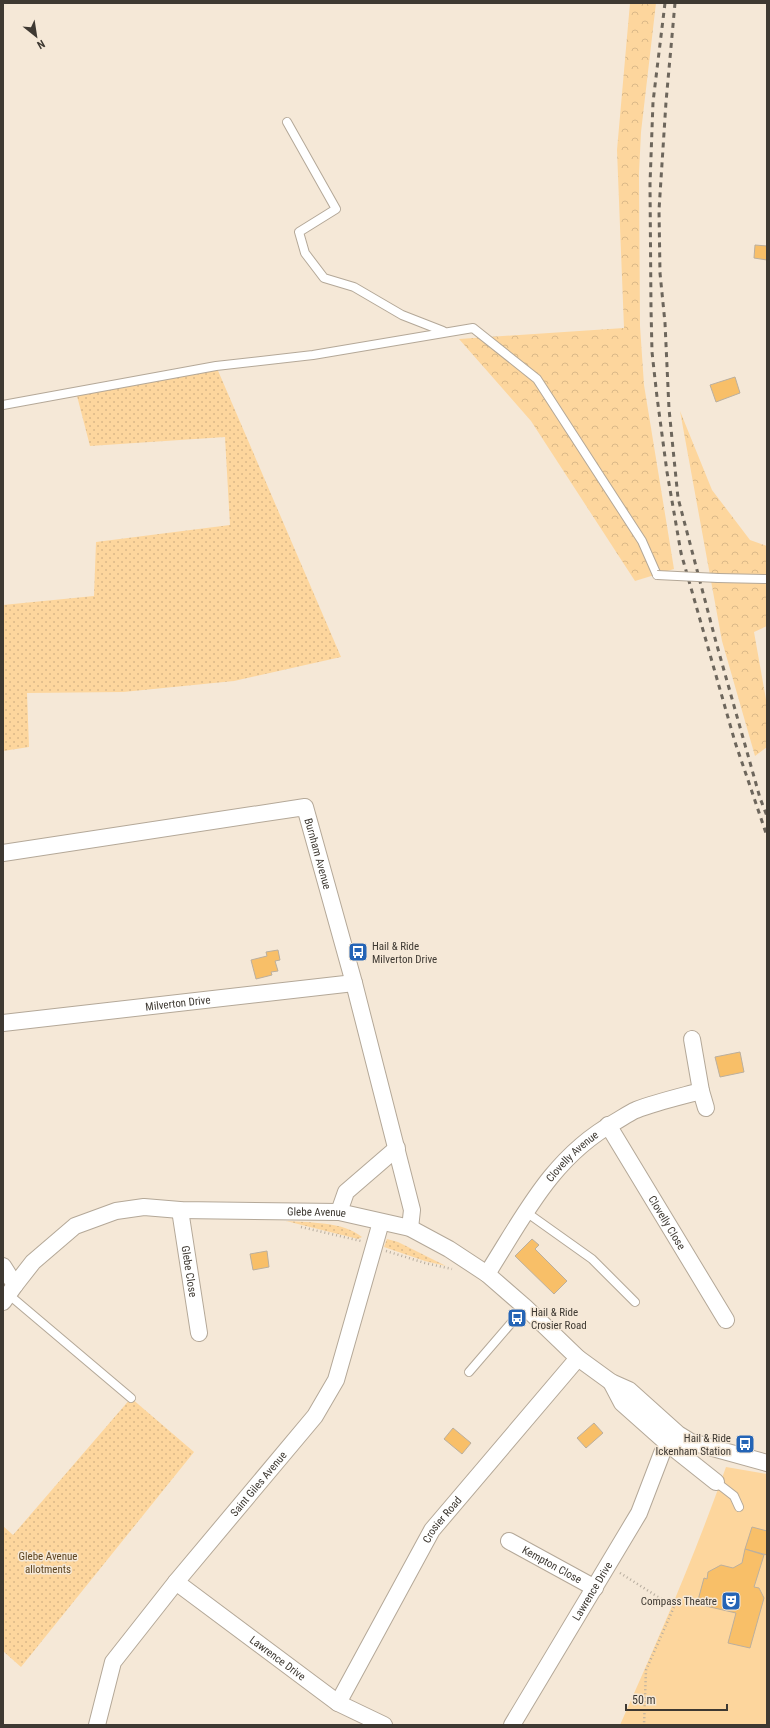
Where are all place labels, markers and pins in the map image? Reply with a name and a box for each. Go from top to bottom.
place label: Hail & Ride Milverton Drive [372,940,437,966]
bus stop icon: Hail & Ride Milverton Drive [347,941,369,963]
place label: Hail & Ride Crosier Road [531,1306,587,1332]
bus stop icon: Hail & Ride Crosier Road [506,1307,528,1329]
place label: Hail & Ride Ickenham Station [656,1432,731,1458]
bus stop icon: Hail & Ride Ickenham Station [734,1433,756,1455]
theatre icon: Compass Theatre [720,1590,742,1612]
place label: Compass Theatre [641,1595,717,1608]

